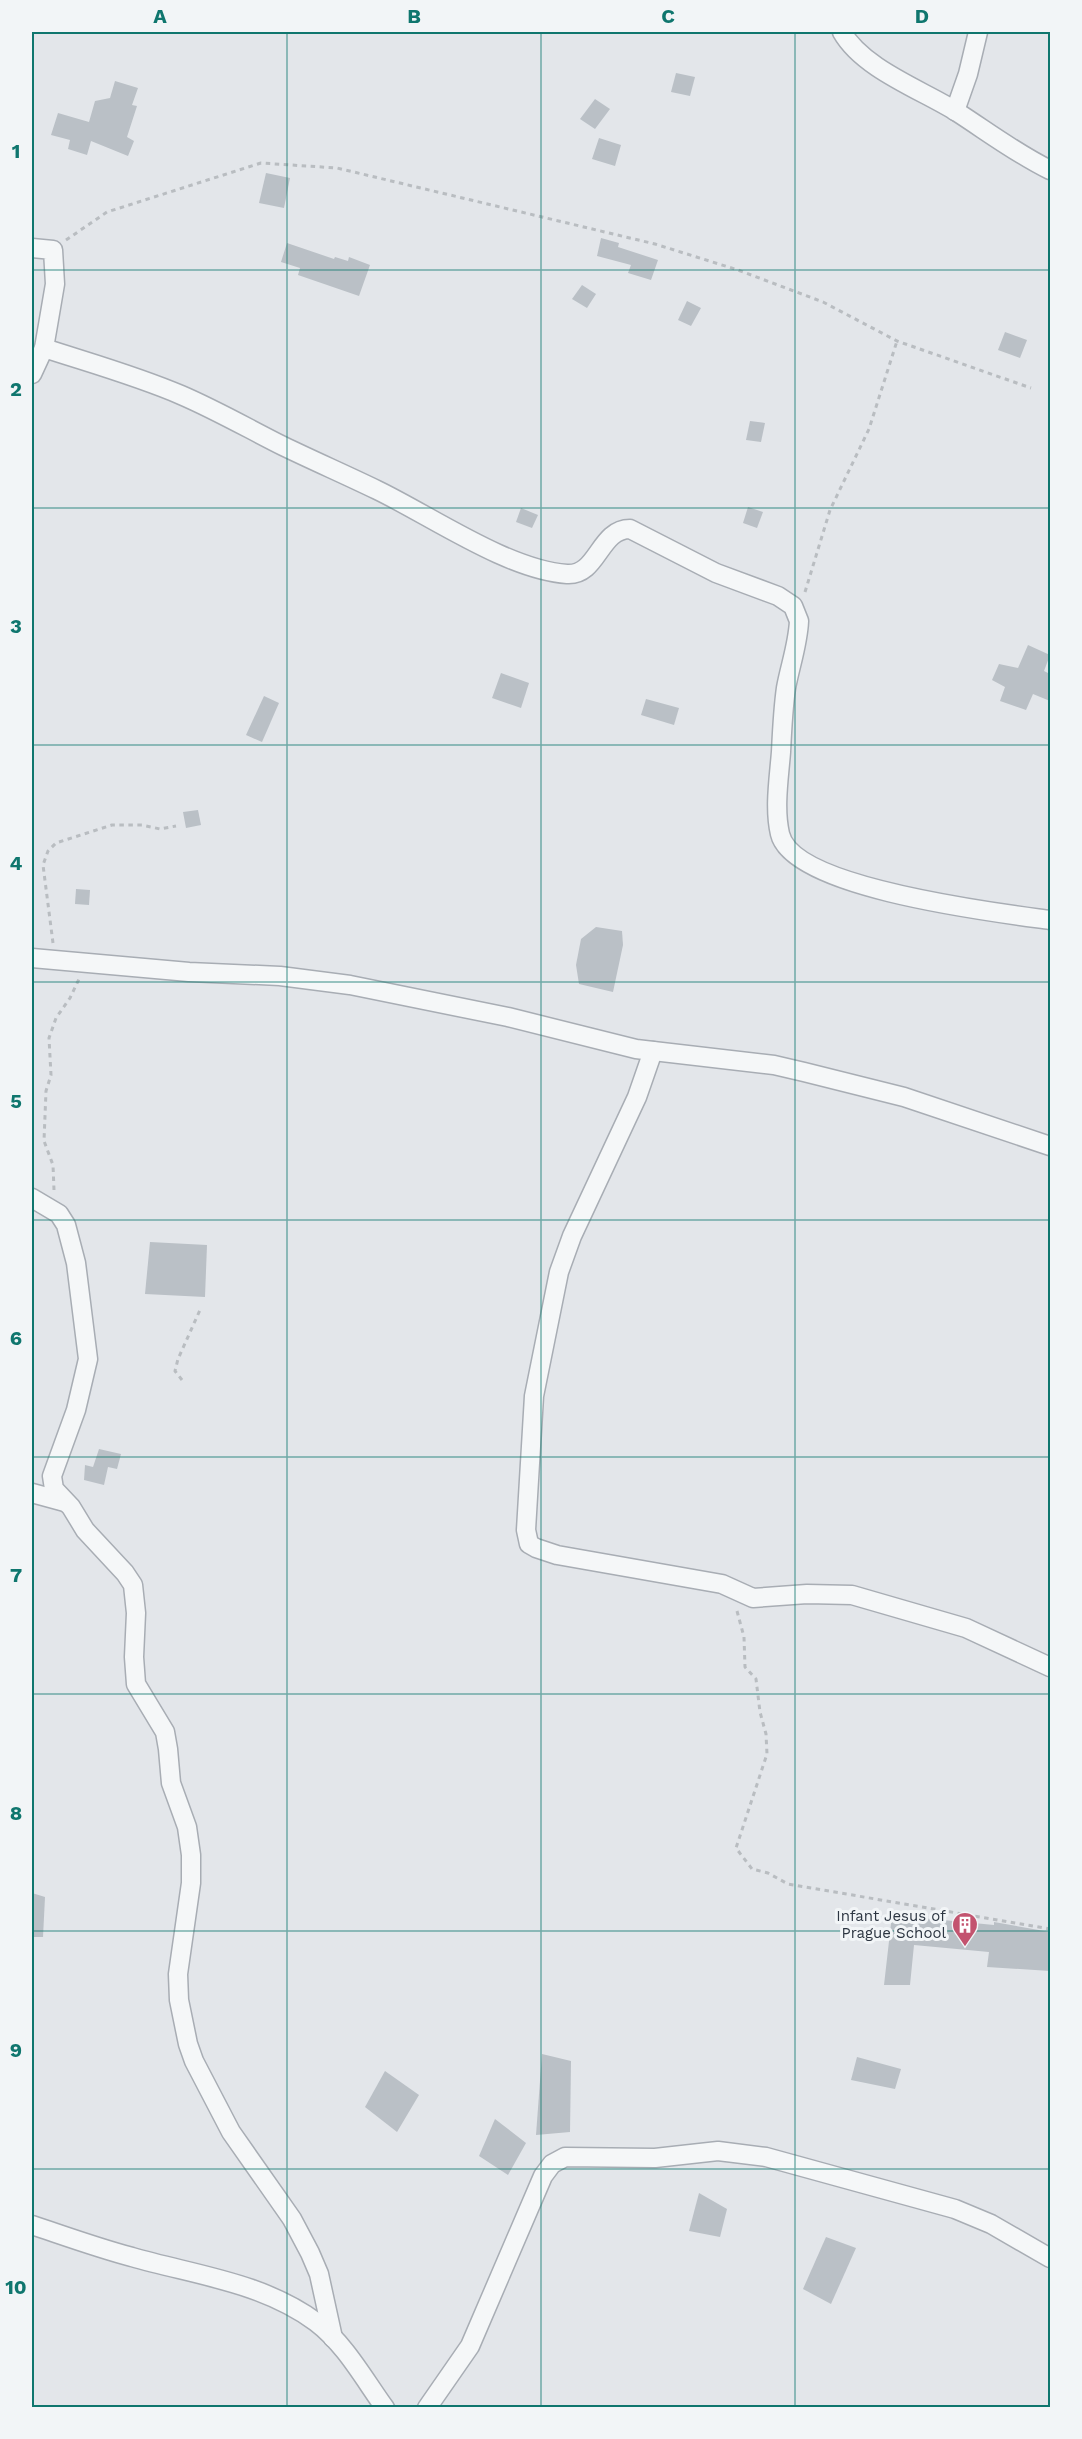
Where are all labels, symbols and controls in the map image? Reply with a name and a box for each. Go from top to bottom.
text: A [153,4,167,28]
text: B [407,4,421,28]
text: C [661,4,675,28]
text: D [915,4,929,28]
text: 1 [12,139,20,163]
text: 2 [10,377,22,401]
text: 3 [10,614,22,638]
text: 4 [10,851,23,875]
text: 5 [10,1089,22,1113]
text: 6 [10,1326,22,1350]
text: 7 [10,1563,22,1587]
text: 8 [10,1801,22,1825]
place label: Infant Jesus of Prague School [836,1907,946,1942]
building icon: Infant Jesus of Prague School [950,1910,980,1948]
text: 9 [10,2038,22,2062]
text: 10 [5,2275,27,2299]

